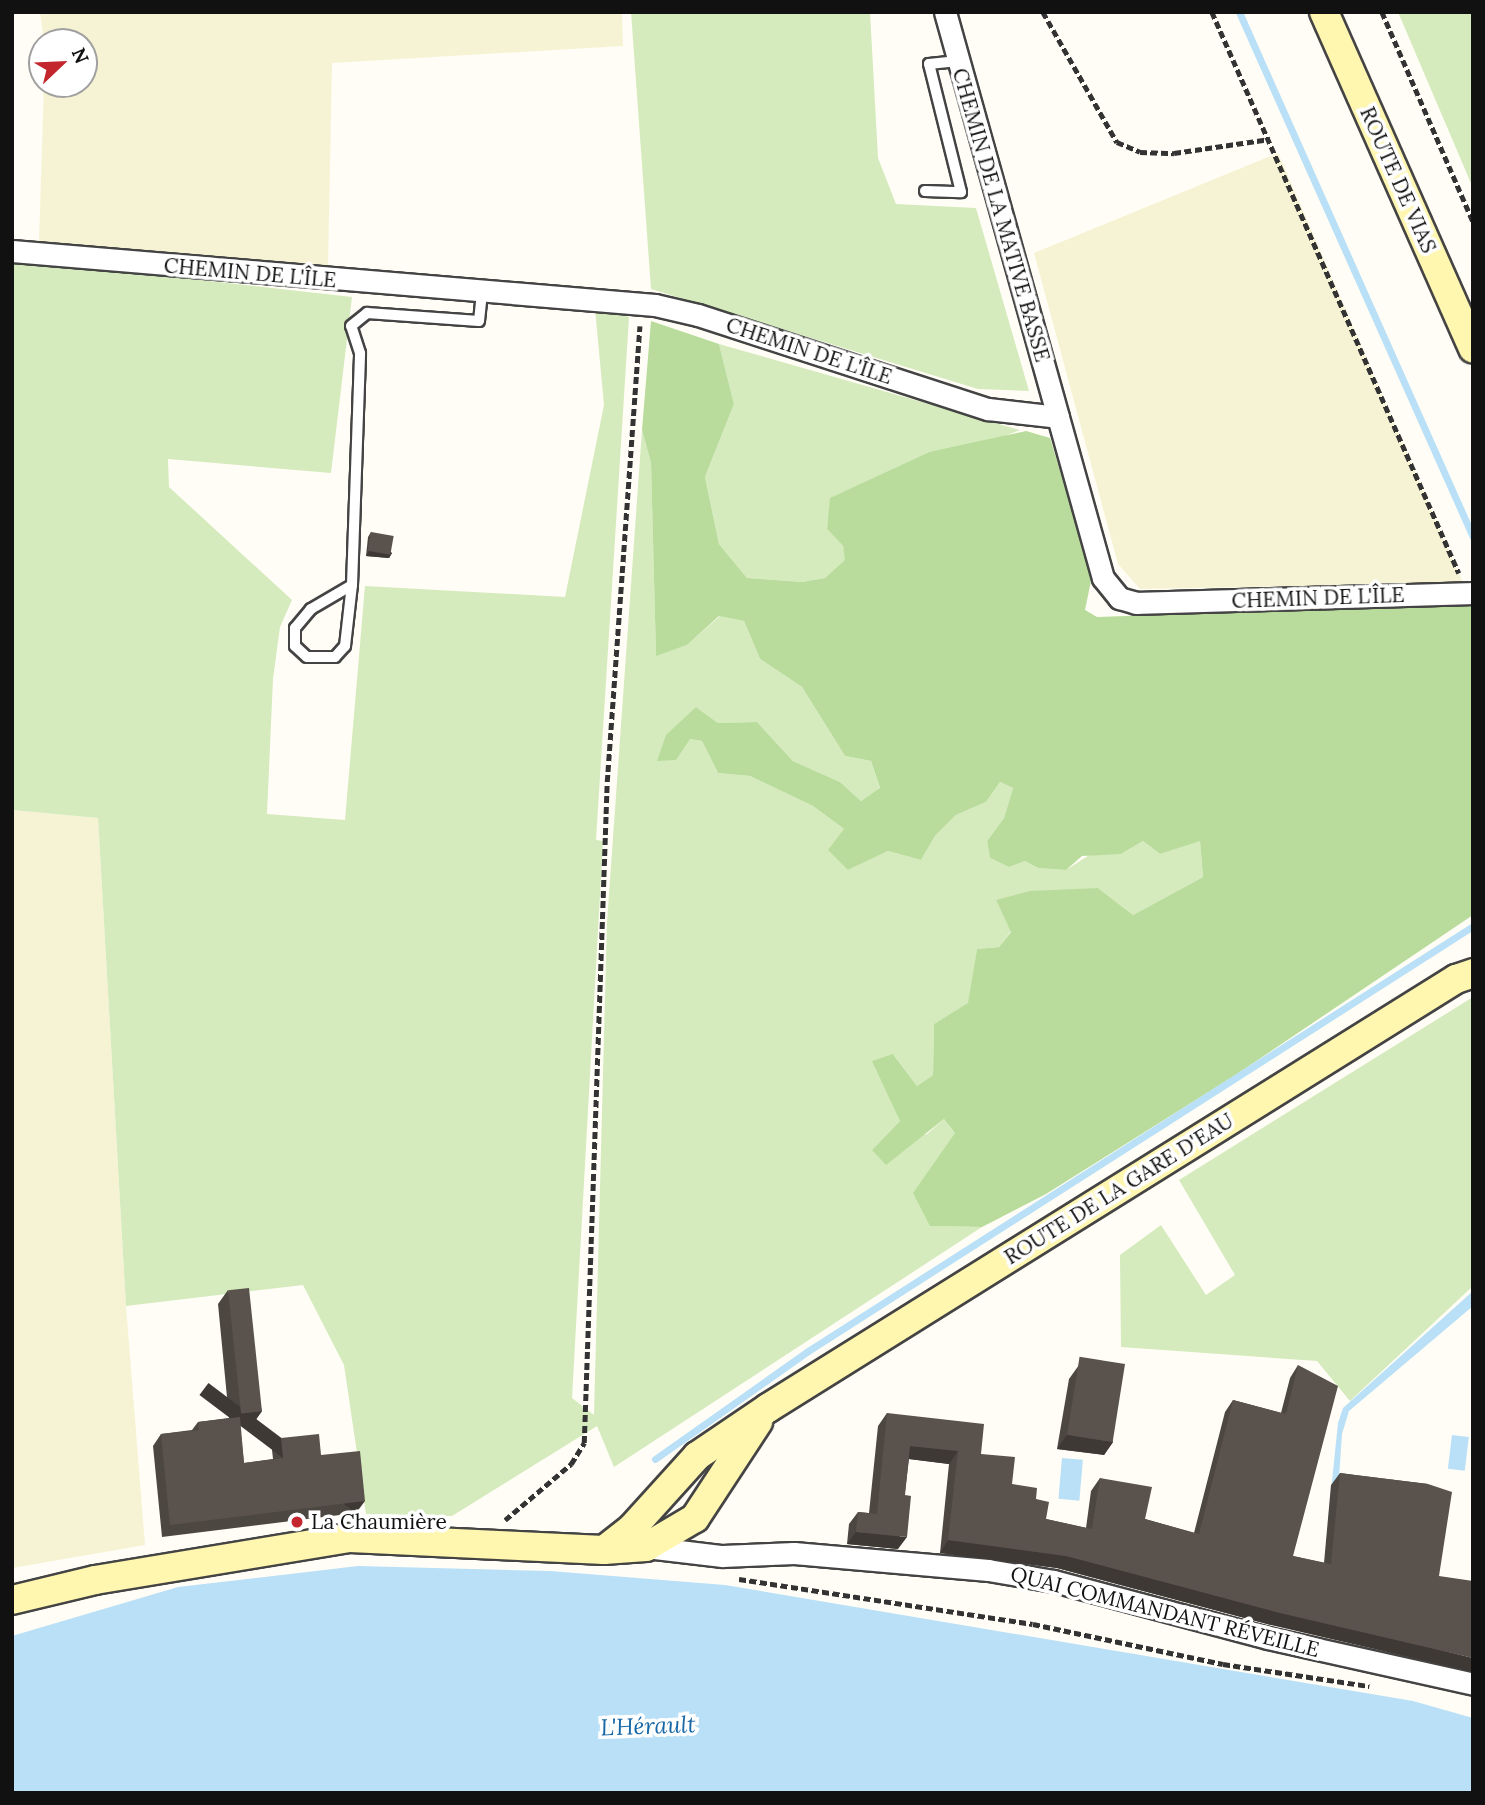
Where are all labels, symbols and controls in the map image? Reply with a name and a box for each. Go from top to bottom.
north arrow [28,28,98,98]
text: N [67,44,94,67]
street label: CHEMIN DE LA MATIVE BASSE [947,65,1055,365]
street label: ROUTE DE VIAS [1354,103,1442,257]
street label: CHEMIN DE L'ÎLE [163,253,337,293]
street label: CHEMIN DE L'ÎLE [723,312,895,390]
street label: CHEMIN DE L'ÎLE [1231,582,1405,614]
street label: ROUTE DE LA GARE D'EAU [1000,1108,1238,1270]
place label: La Chaumière [311,1509,447,1535]
marker: La Chaumière [289,1514,305,1530]
street label: QUAI COMMANDANT RÉVEILLE [1008,1561,1322,1663]
water label: L'Hérault [600,1711,696,1741]

